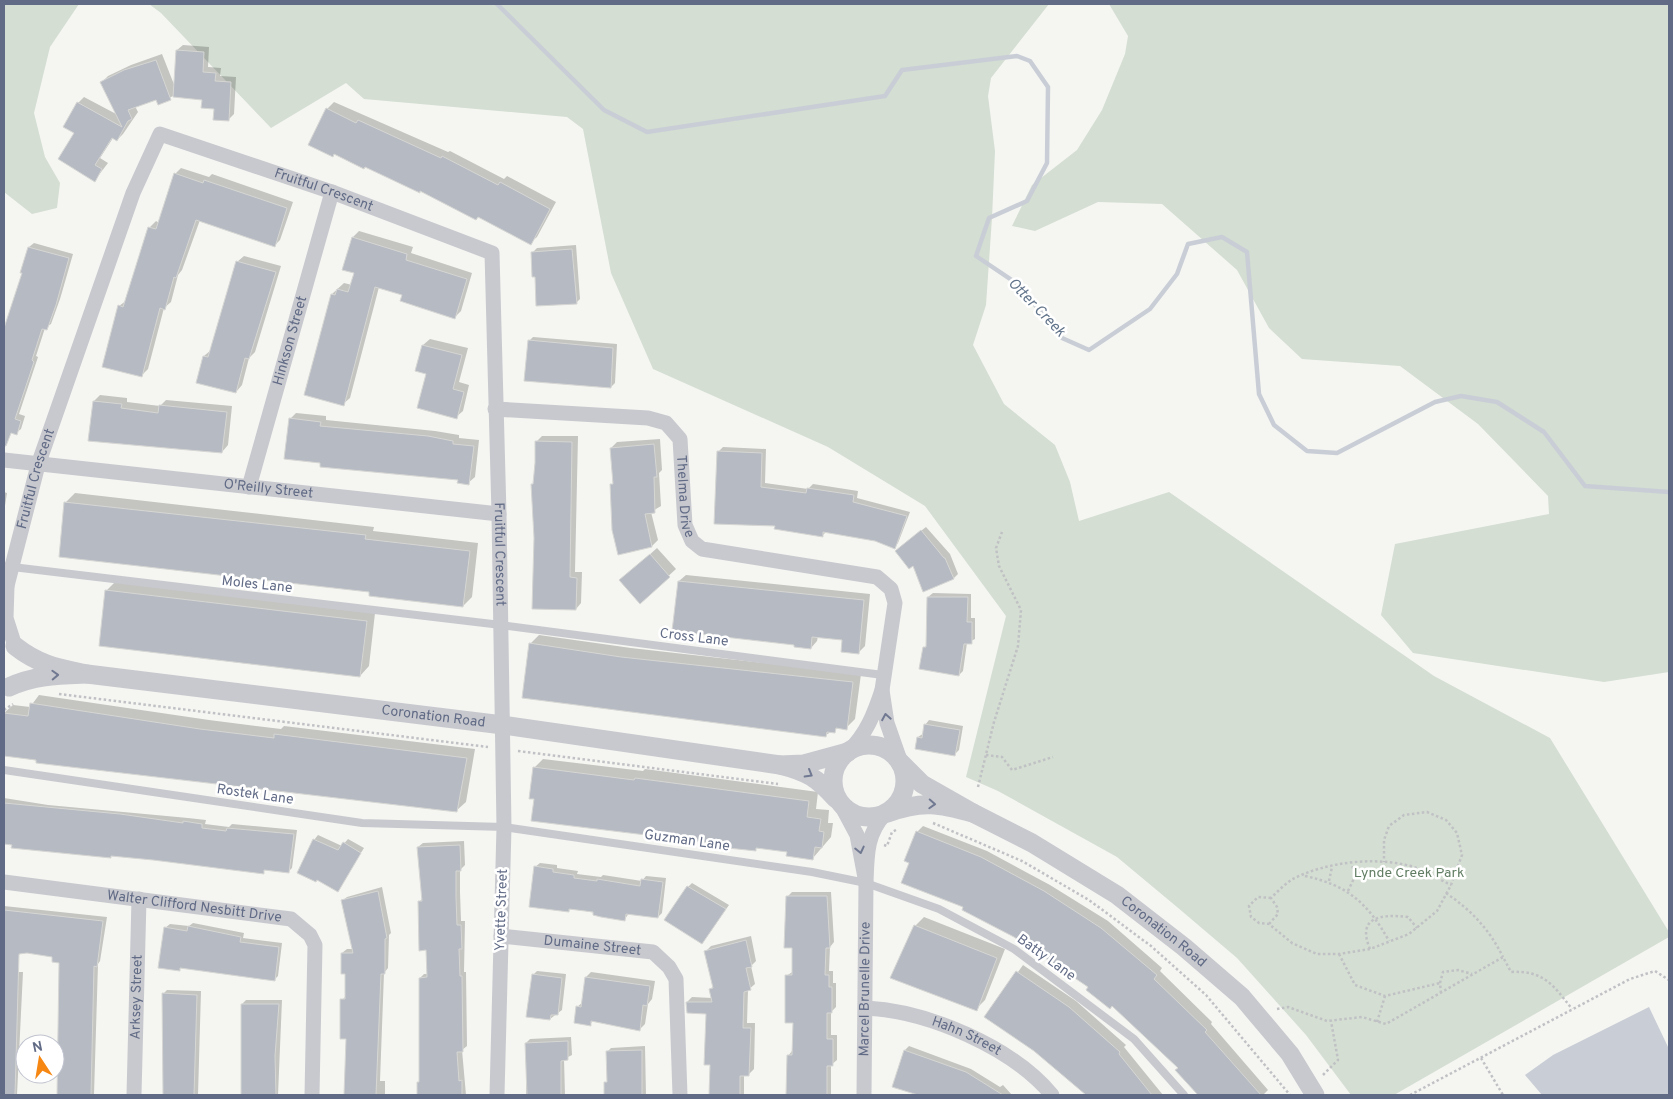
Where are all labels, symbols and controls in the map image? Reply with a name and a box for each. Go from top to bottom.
street label: Fruitful Crescent [272,165,376,215]
water label: Otter Creek [1003,274,1069,342]
street label: Hinkson Street [269,294,311,387]
street label: Fruitful Crescent [13,426,59,531]
street label: Thelma Drive [672,455,698,541]
street label: O'Reilly Street [223,476,314,502]
street label: Fruitful Crescent [490,502,509,606]
street label: Moles Lane [221,573,293,597]
street label: Cross Lane [659,625,729,651]
one-way arrow [52,670,60,680]
street label: Coronation Road [380,702,486,731]
one-way arrow [881,713,892,721]
one-way arrow [804,768,813,778]
street label: Rostek Lane [215,781,295,809]
one-way arrow [928,799,936,810]
street label: Guzman Lane [643,827,731,855]
one-way arrow [854,845,865,854]
park label: Lynde Creek Park [1354,865,1464,882]
street label: Yvette Street [492,868,512,952]
street label: Walter Clifford Nesbitt Drive [106,887,283,926]
street label: Coronation Road [1117,892,1210,971]
street label: Marcel Brunelle Drive [856,922,874,1056]
street label: Batty Lane [1013,931,1079,985]
street label: Dumaine Street [543,932,642,959]
street label: Arksey Street [127,954,146,1040]
street label: Hahn Street [929,1013,1004,1059]
north arrow [15,1034,65,1084]
text: N [31,1038,44,1057]

